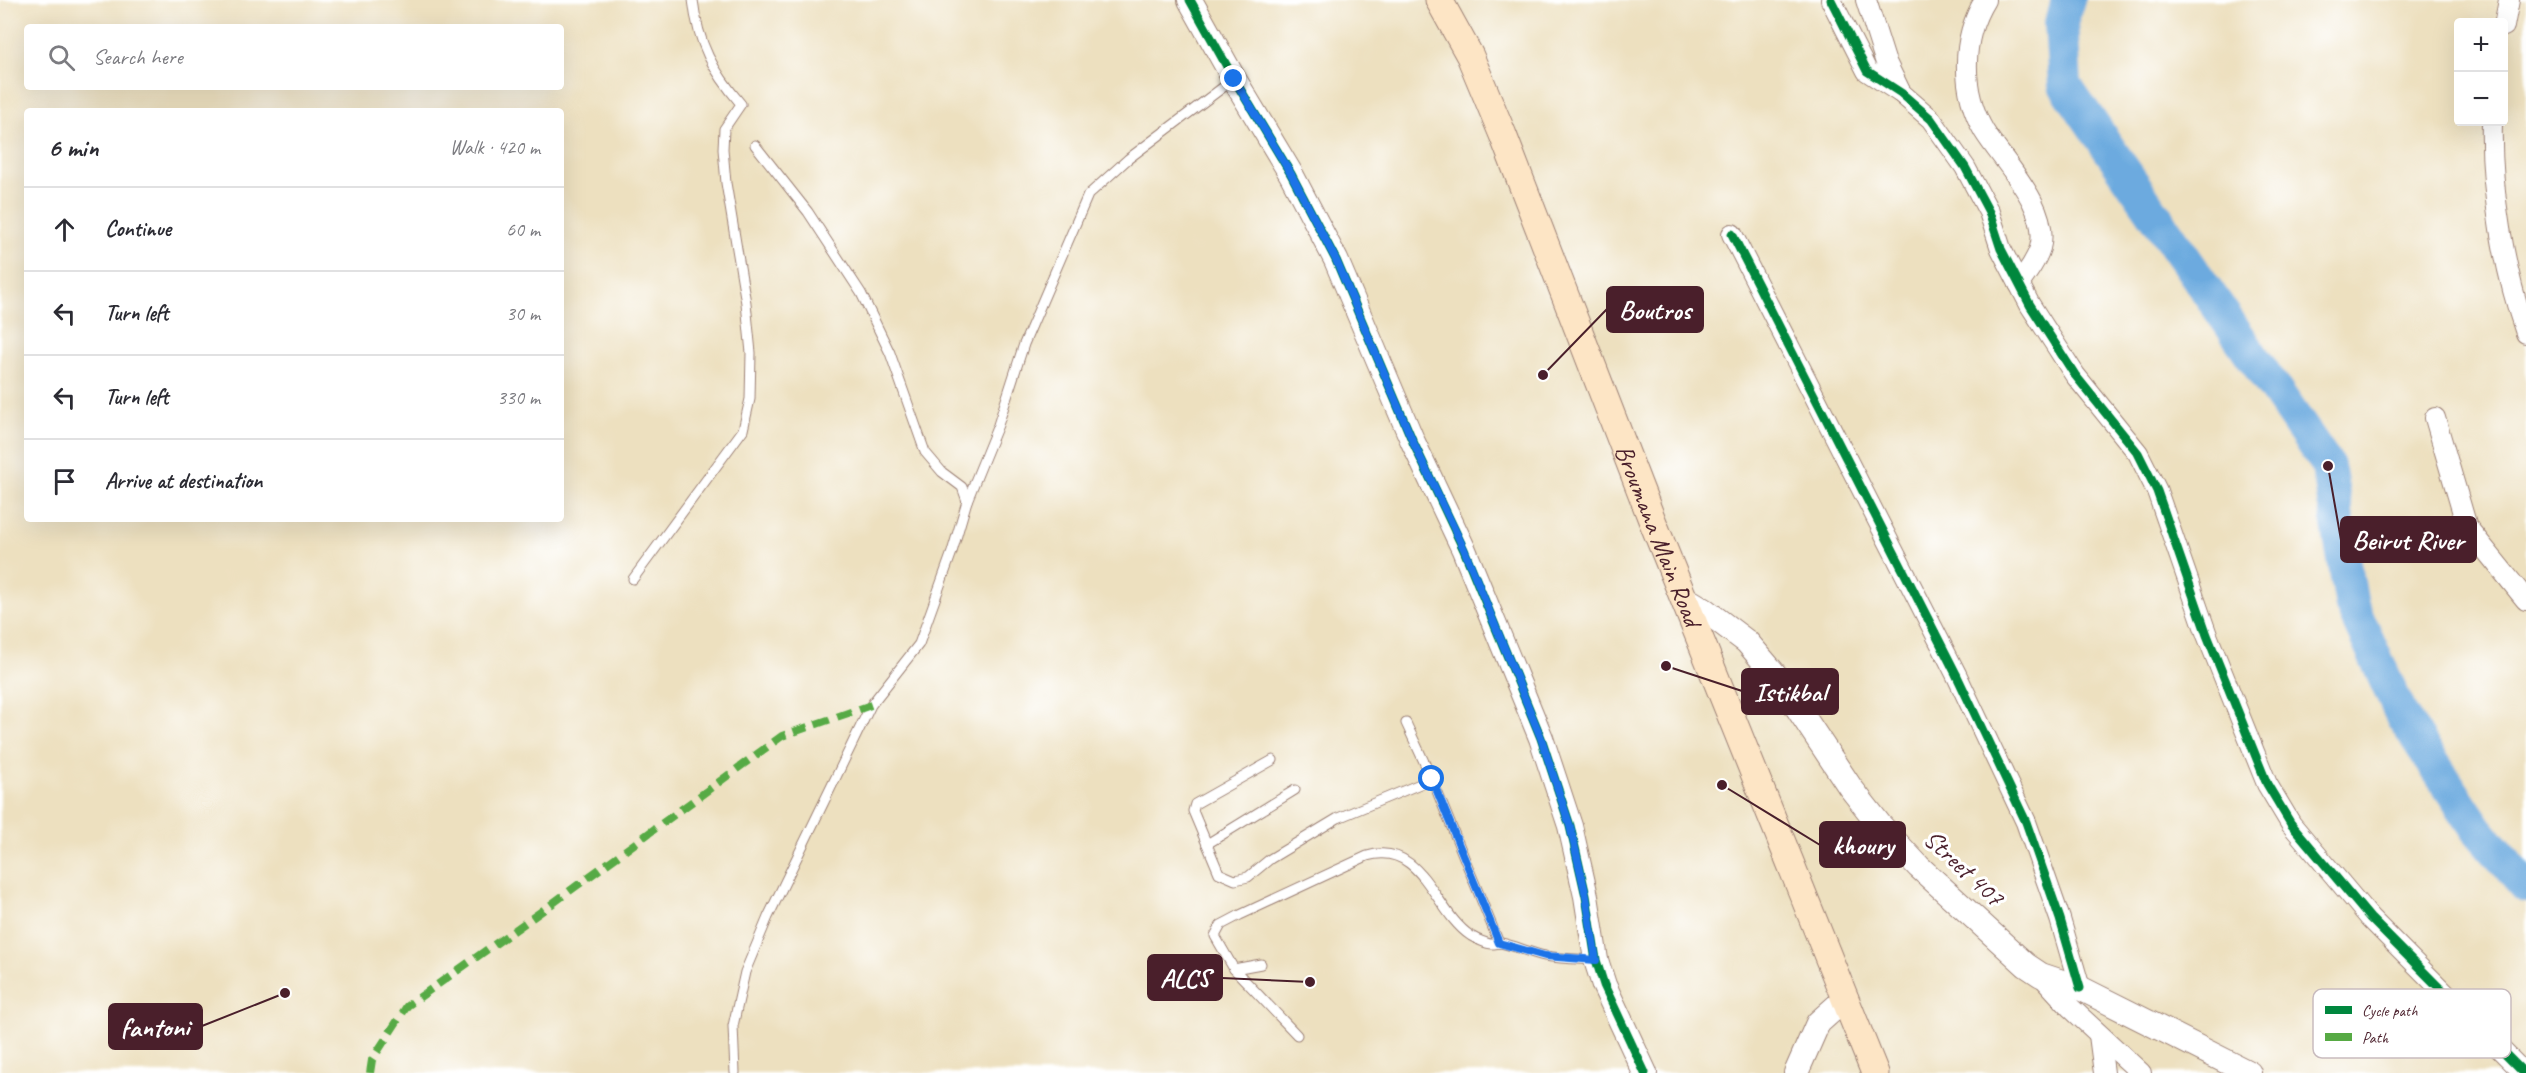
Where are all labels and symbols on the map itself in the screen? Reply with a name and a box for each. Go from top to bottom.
route end [1220,65,1246,91]
callout: Boutros [1607,287,1703,332]
text: Boutros [1619,293,1693,327]
street label: Broumana Main Road [1608,440,1711,634]
callout: Beirut River [2341,517,2476,562]
text: Beirut River [2352,523,2467,557]
callout: Istikbal [1742,669,1838,714]
text: Istikbal [1754,675,1831,709]
route start [1418,765,1444,791]
callout: khoury [1820,822,1905,867]
street label: Street 407 [1917,823,2012,914]
text: khoury [1832,828,1896,862]
callout: ALCS [1148,955,1222,1000]
text: ALCS [1160,961,1215,995]
legend [2313,989,2511,1058]
text: Cycle path [2362,1001,2418,1021]
callout: fantoni [109,1004,202,1049]
text: fantoni [121,1010,193,1044]
text: Path [2362,1028,2389,1048]

